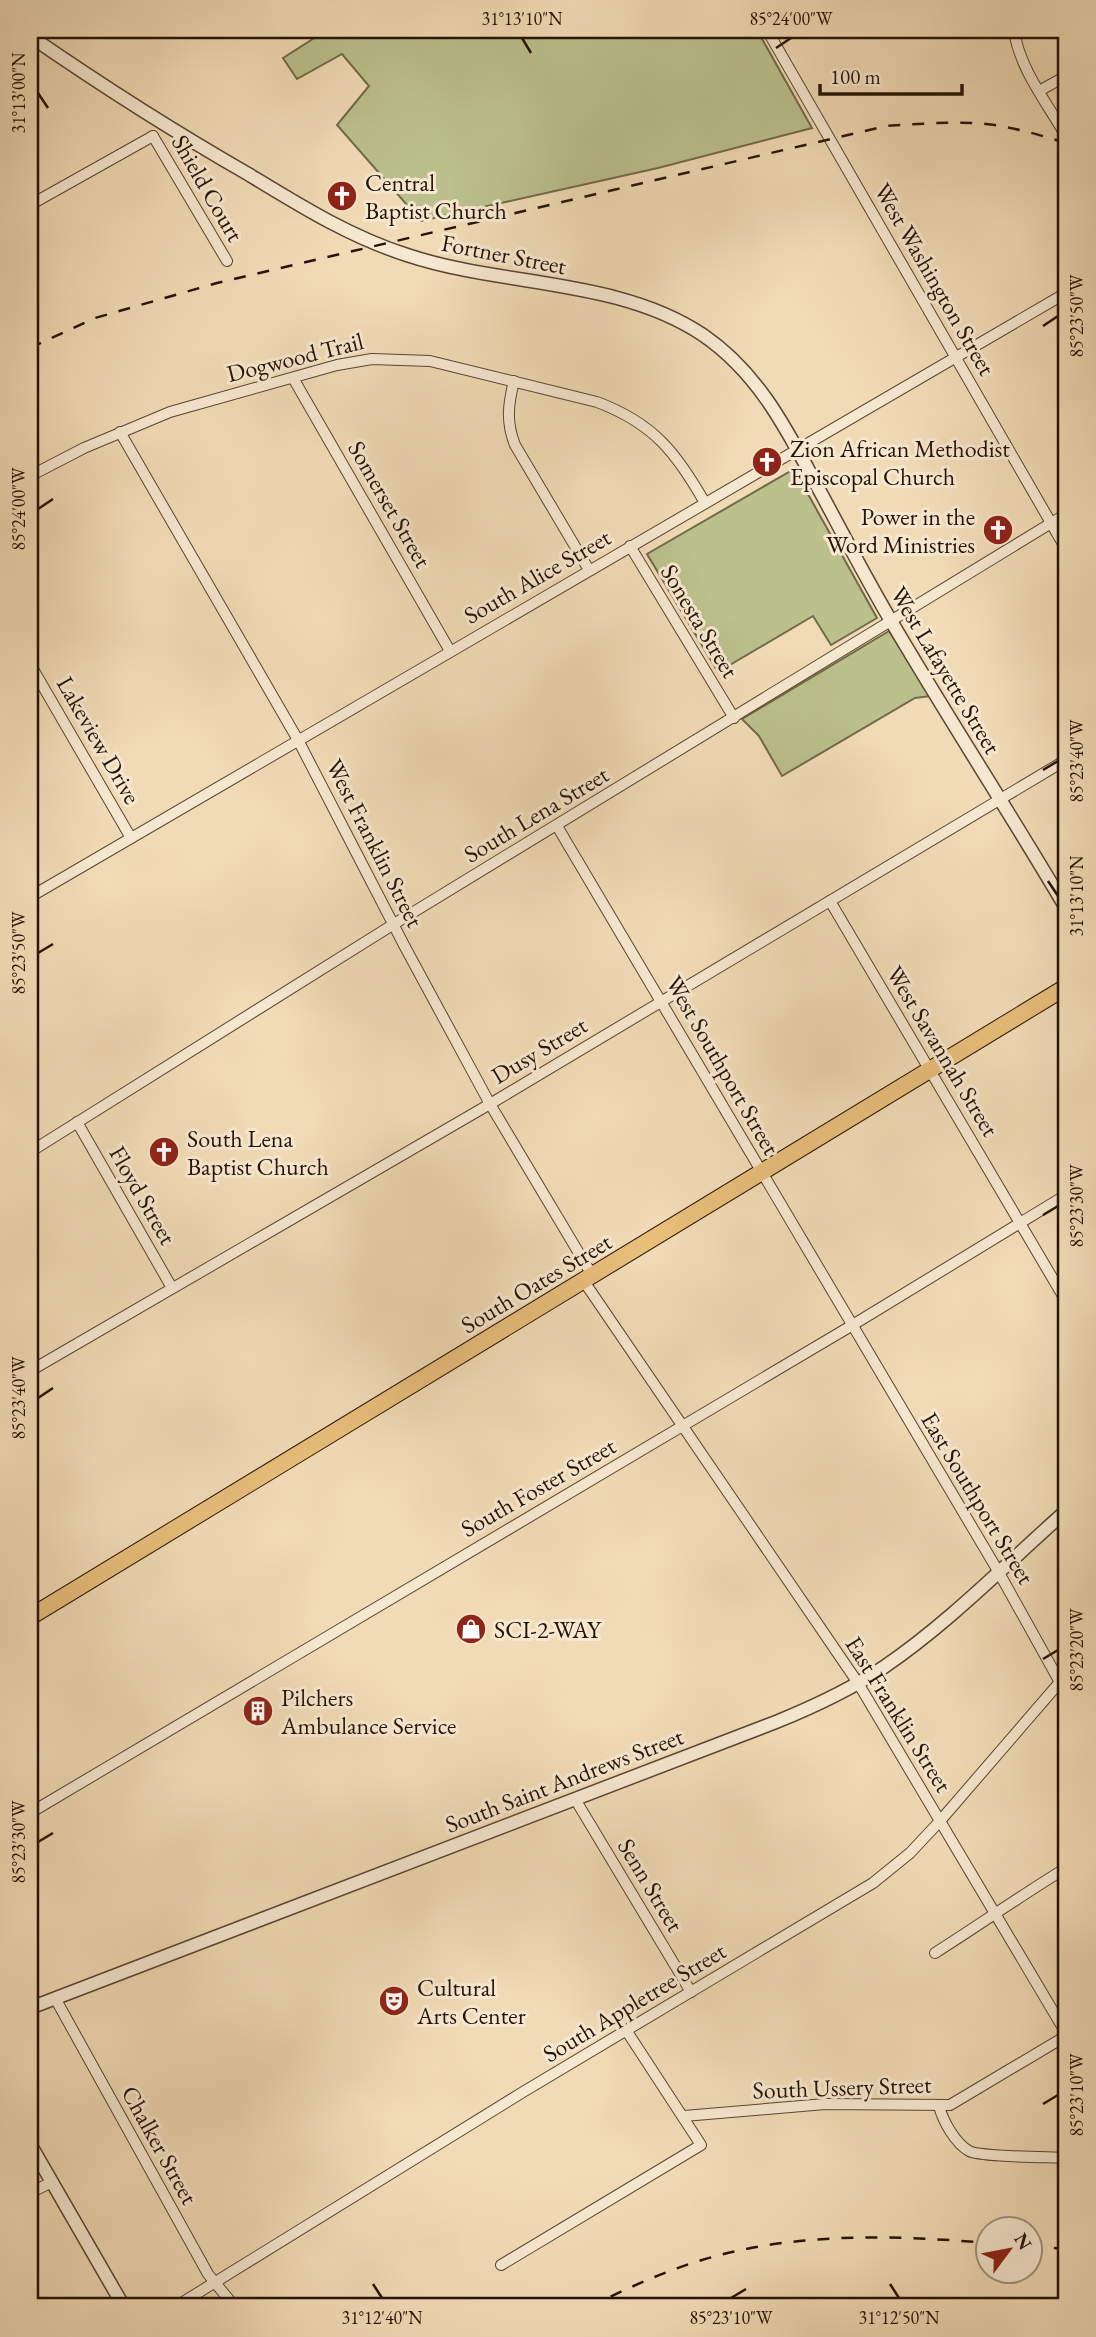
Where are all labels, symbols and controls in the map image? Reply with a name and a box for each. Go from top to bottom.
text: 31°13'10"N [482,7,563,30]
text: 85°24'00"W [749,7,833,30]
text: 31°13'00"N [7,52,30,133]
scale bar [820,52,961,96]
text: 100 m [830,63,881,90]
street label: Shield Court [165,129,251,247]
place label: Central Baptist Church [365,167,507,226]
street label: West Washington Street [867,177,1003,381]
church icon: Central Baptist Church [325,179,359,213]
street label: Fortner Street [439,227,570,281]
text: 85°23'50"W [1065,274,1088,358]
street label: Dogwood Trail [223,325,367,389]
place label: Zion African Methodist Episcopal Church [790,433,1010,492]
street label: Somerset Street [341,435,439,573]
church icon: Zion African Methodist Episcopal Church [750,445,784,479]
text: 85°24'00"W [7,467,30,551]
place label: Power in the Word Ministries [826,501,975,560]
church icon: Power in the Word Ministries [981,513,1015,547]
street label: South Alice Street [458,521,617,631]
street label: Sonesta Street [654,558,746,684]
street label: West Lafayette Street [884,580,1009,760]
street label: Lakeview Drive [50,671,148,809]
text: 85°23'40"W [1065,719,1088,803]
street label: West Franklin Street [319,754,431,933]
street label: South Lena Street [458,758,614,869]
text: 31°13'10"N [1065,855,1088,936]
text: 85°23'50"W [7,911,30,995]
street label: West Savannah Street [880,960,1006,1142]
street label: West Southport Street [659,970,787,1161]
street label: Dusy Street [485,1009,593,1091]
place label: South Lena Baptist Church [187,1123,329,1182]
church icon: South Lena Baptist Church [147,1135,181,1169]
street label: Floyd Street [102,1140,184,1250]
text: 85°23'30"W [1065,1164,1088,1248]
street label: South Oates Street [455,1226,617,1340]
text: 85°23'40"W [7,1356,30,1440]
street label: East Southport Street [914,1406,1042,1590]
street label: South Foster Street [455,1430,622,1544]
text: 85°23'20"W [1065,1608,1088,1692]
shop icon: SCI-2-WAY [454,1612,488,1646]
place label: SCI-2-WAY [494,1614,602,1645]
street label: East Franklin Street [839,1630,960,1798]
place label: Pilchers Ambulance Service [280,1682,456,1741]
building icon: Pilchers Ambulance Service [241,1694,275,1728]
street label: South Saint Andrews Street [441,1720,688,1840]
text: 85°23'30"W [7,1800,30,1884]
street label: Senn Street [611,1833,691,1938]
street label: South Appletree Street [537,1935,732,2069]
place label: Cultural Arts Center [416,1972,526,2031]
theatre icon: Cultural Arts Center [377,1984,411,2018]
text: 85°23'10"W [1065,2053,1088,2137]
street label: South Ussery Street [752,2068,932,2106]
street label: Chalker Street [115,2080,206,2210]
north arrow [974,2214,1044,2284]
text: N [1008,2228,1038,2255]
text: 31°12'40"N [342,2306,423,2329]
text: 85°23'10"W [689,2306,773,2329]
text: 31°12'50"N [859,2306,940,2329]

